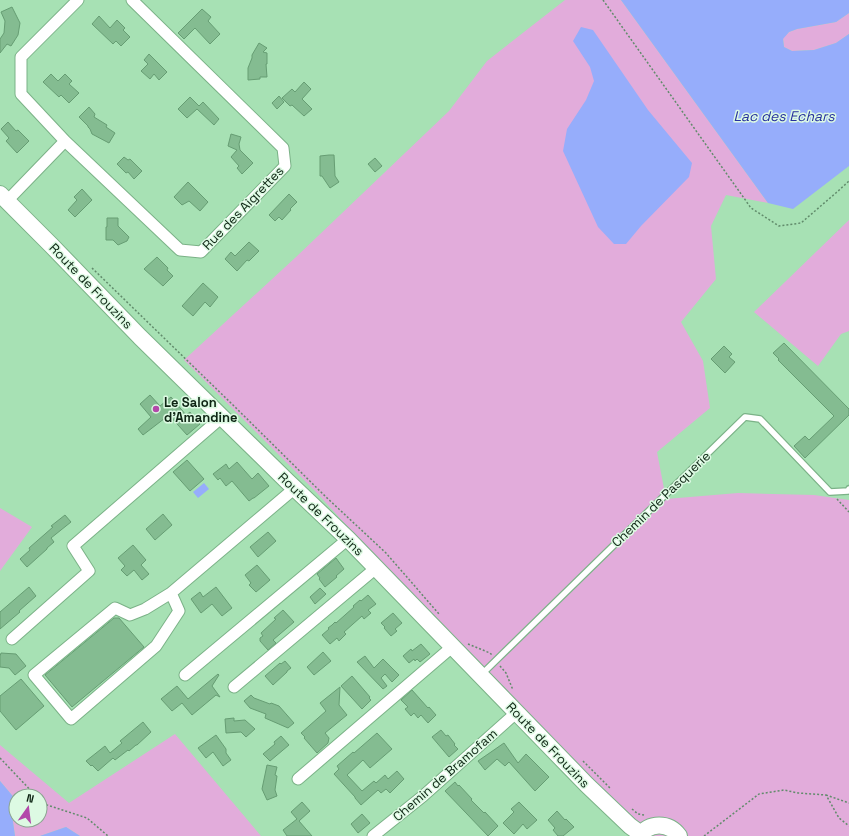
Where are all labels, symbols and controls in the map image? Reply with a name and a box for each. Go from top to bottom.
water label: Lac des Echars [733,107,835,125]
street label: Rue des Aigrettes [199,162,287,254]
street label: Route de Frouzins [46,240,136,333]
place label: Le Salon d'Amandine [164,394,237,426]
marker: Le Salon d'Amandine [151,404,161,414]
street label: Chemin de Pasquerie [608,447,714,551]
street label: Route de Frouzins [275,469,368,559]
street label: Route de Frouzins [503,699,593,792]
street label: Chemin de Bramofam [389,725,501,825]
north arrow [8,788,48,828]
text: N [25,791,36,806]

